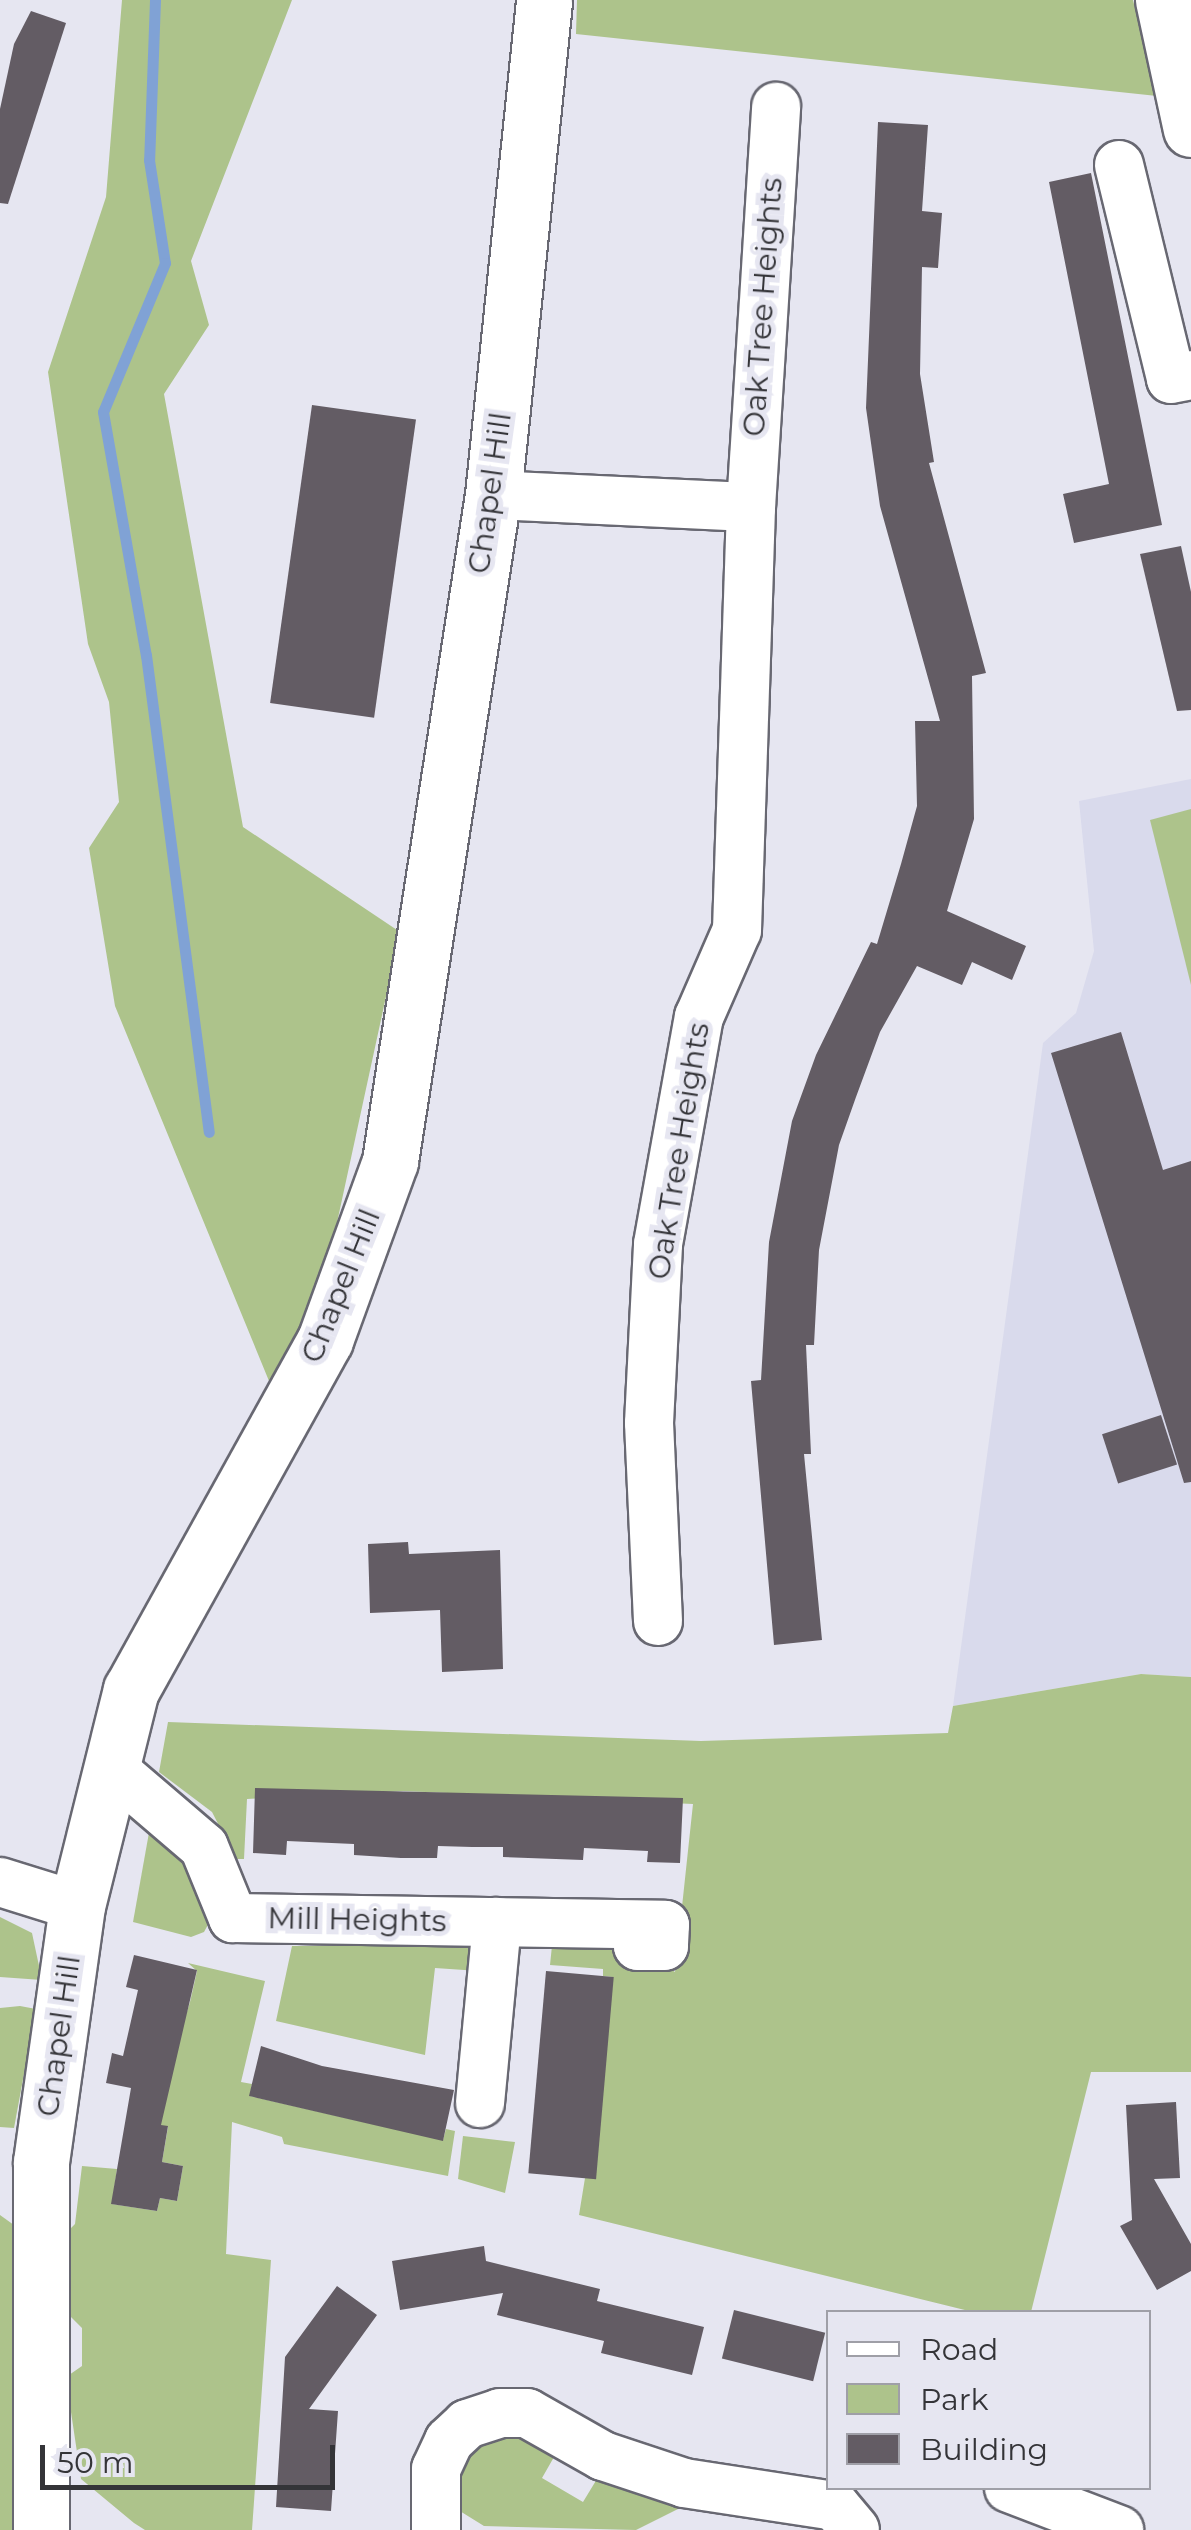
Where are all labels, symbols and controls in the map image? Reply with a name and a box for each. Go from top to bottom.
street label: Oak Tree Heights [736,176,790,438]
street label: Chapel Hill [461,410,519,576]
street label: Oak Tree Heights [641,1020,717,1282]
street label: Chapel Hill [294,1204,388,1368]
street label: Mill Heights [267,1900,447,1940]
street label: Chapel Hill [30,1953,88,2119]
legend [826,2310,1151,2490]
text: Road [920,2331,998,2368]
text: Park [920,2381,989,2418]
scale bar [45,2425,340,2487]
text: Building [920,2431,1048,2468]
text: 50 m [57,2444,134,2481]

